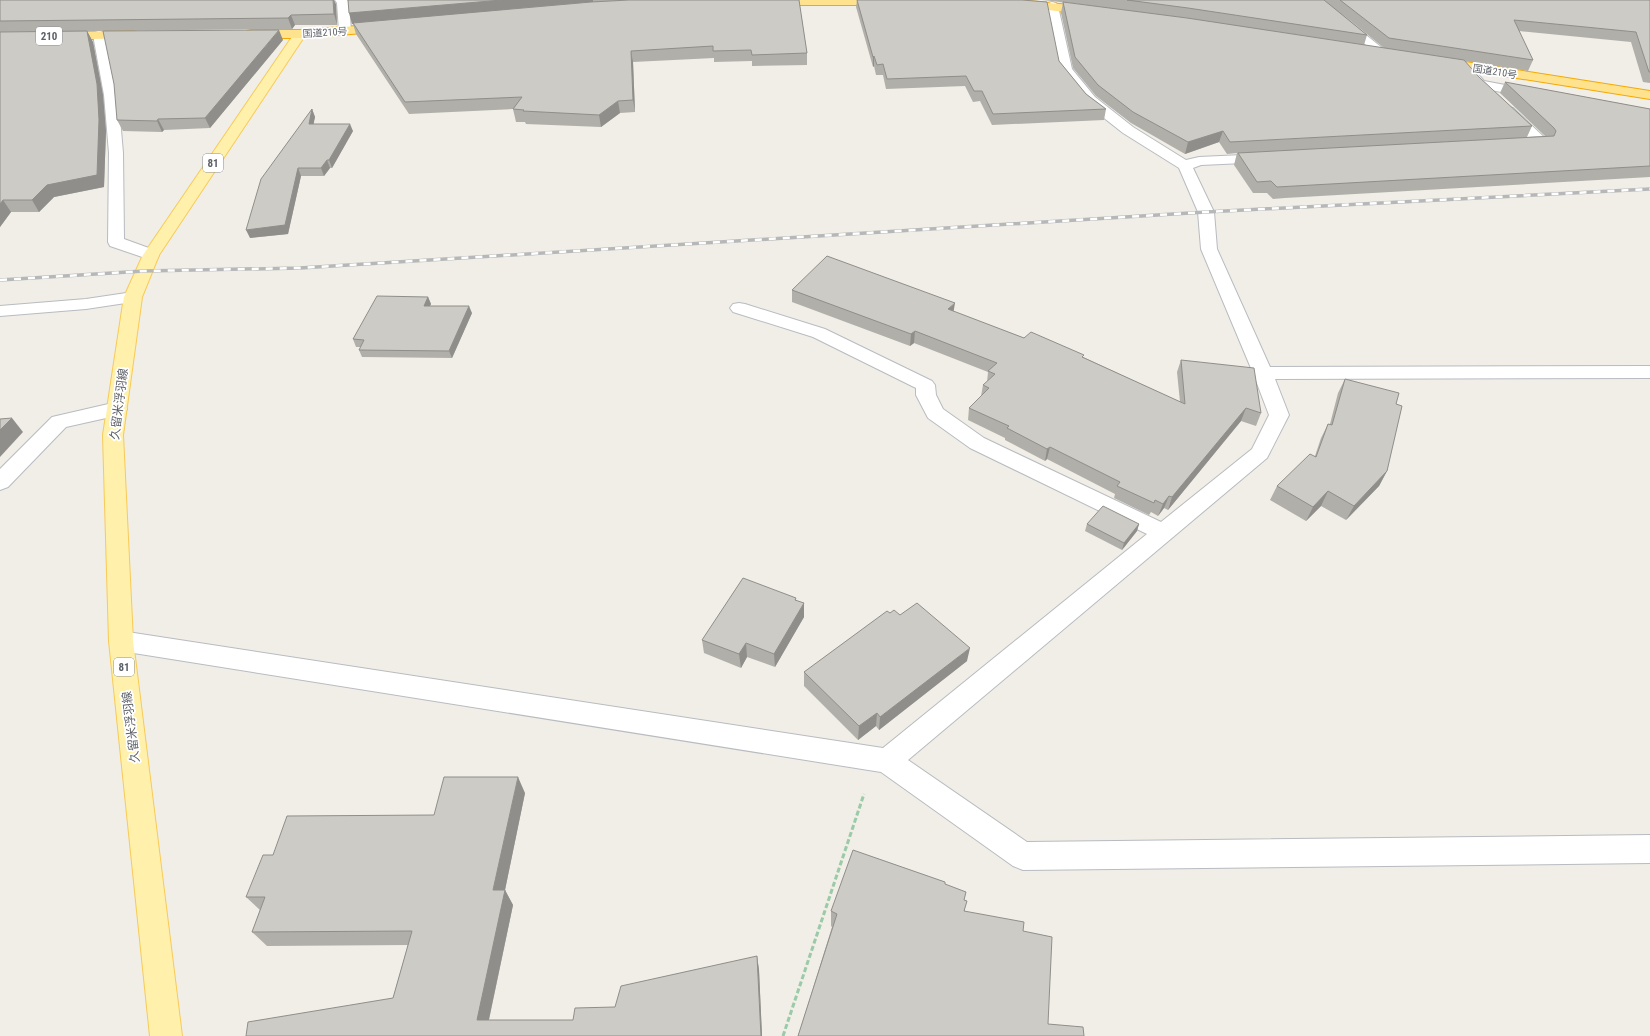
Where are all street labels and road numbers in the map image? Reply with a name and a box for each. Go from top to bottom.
street label: 国道210号 [302,26,348,39]
road number: 210 [36,27,62,45]
street label: 国道210号 [1472,63,1518,80]
road number: 81 [203,154,223,172]
street label: 久留米浮羽線 [108,367,130,441]
road number: 81 [114,658,134,676]
street label: 久留米浮羽線 [120,690,142,764]

